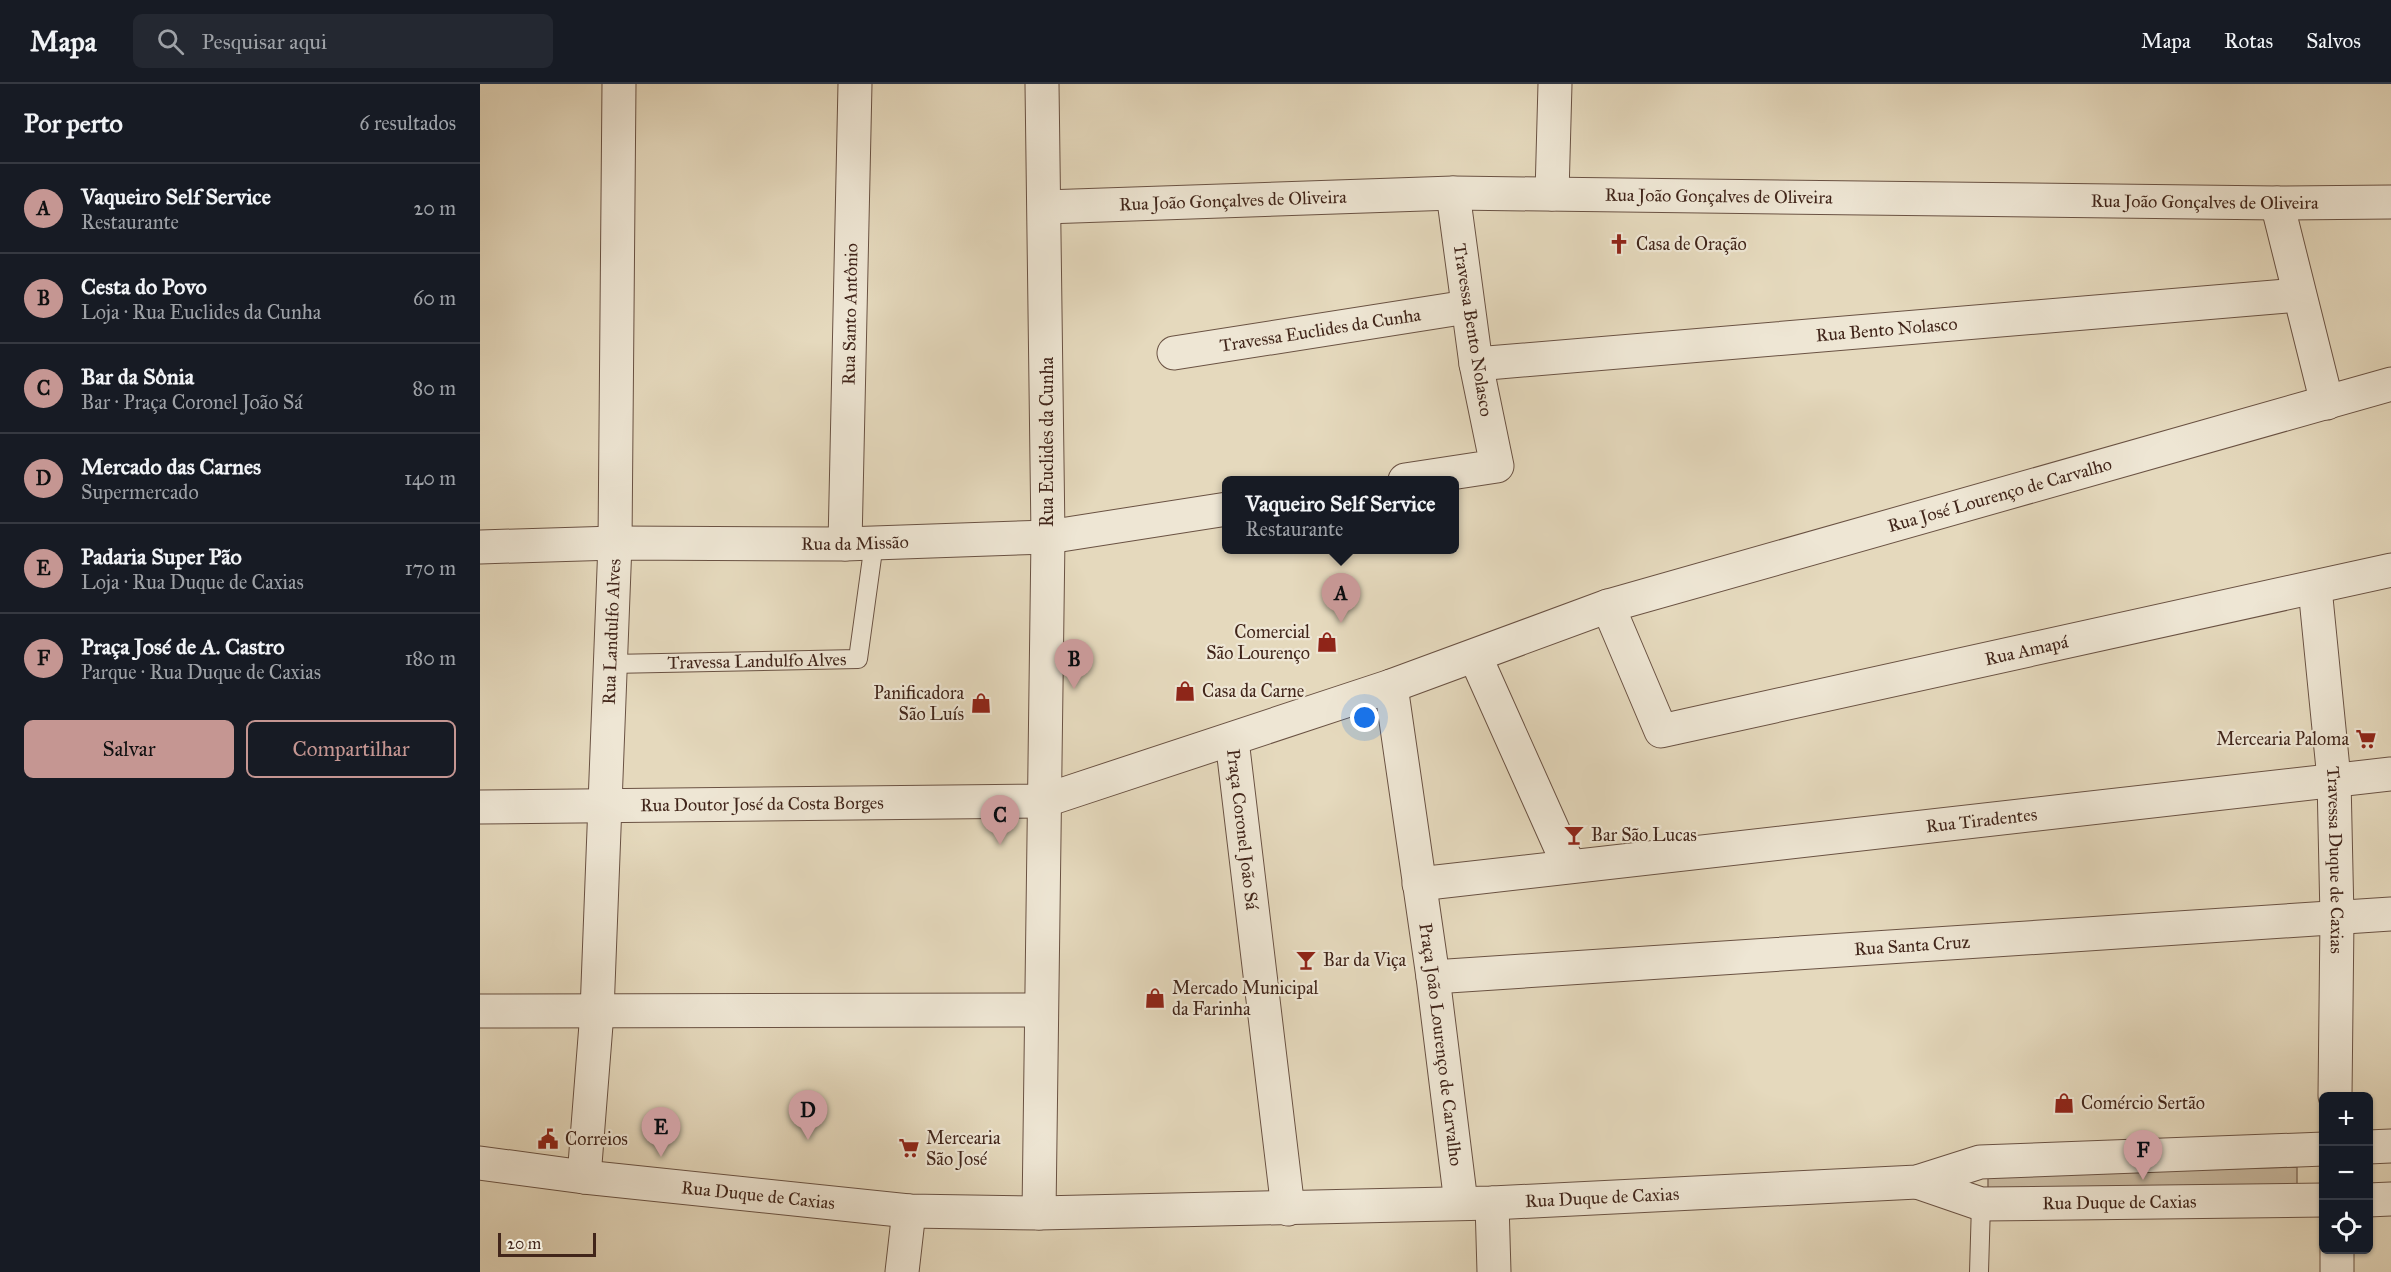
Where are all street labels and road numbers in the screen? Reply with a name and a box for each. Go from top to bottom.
street label: Rua João Gonçalves de Oliveira [1605,184,1833,209]
street label: Rua João Gonçalves de Oliveira [1119,186,1348,215]
street label: Rua João Gonçalves de Oliveira [2091,190,2319,214]
street label: Travessa Bento Nolasco [1448,242,1498,418]
street label: Rua Santo Antônio [837,243,863,385]
street label: Travessa Euclides da Cunha [1218,303,1423,357]
street label: Rua Bento Nolasco [1815,313,1958,346]
street label: Rua Euclides da Cunha [1036,357,1058,527]
street label: Rua José Lourenço de Carvalho [1885,453,2114,537]
street label: Rua da Missão [801,531,909,555]
street label: Rua Landulfo Alves [598,558,625,705]
street label: Rua Amapá [1983,630,2071,670]
street label: Travessa Landulfo Alves [667,648,847,674]
street label: Praça Coronel João Sá [1222,748,1263,911]
street label: Travessa Duque de Caxias [2322,765,2348,954]
street label: Rua Doutor José da Costa Borges [640,792,884,816]
street label: Rua Tiradentes [1925,803,2038,838]
street label: Praça João Lourenço de Carvalho [1414,922,1467,1167]
street label: Rua Santa Cruz [1853,931,1971,960]
street label: Rua Duque de Caxias [680,1176,836,1214]
street label: Rua Duque de Caxias [1524,1183,1680,1212]
street label: Rua Duque de Caxias [2042,1190,2197,1215]

